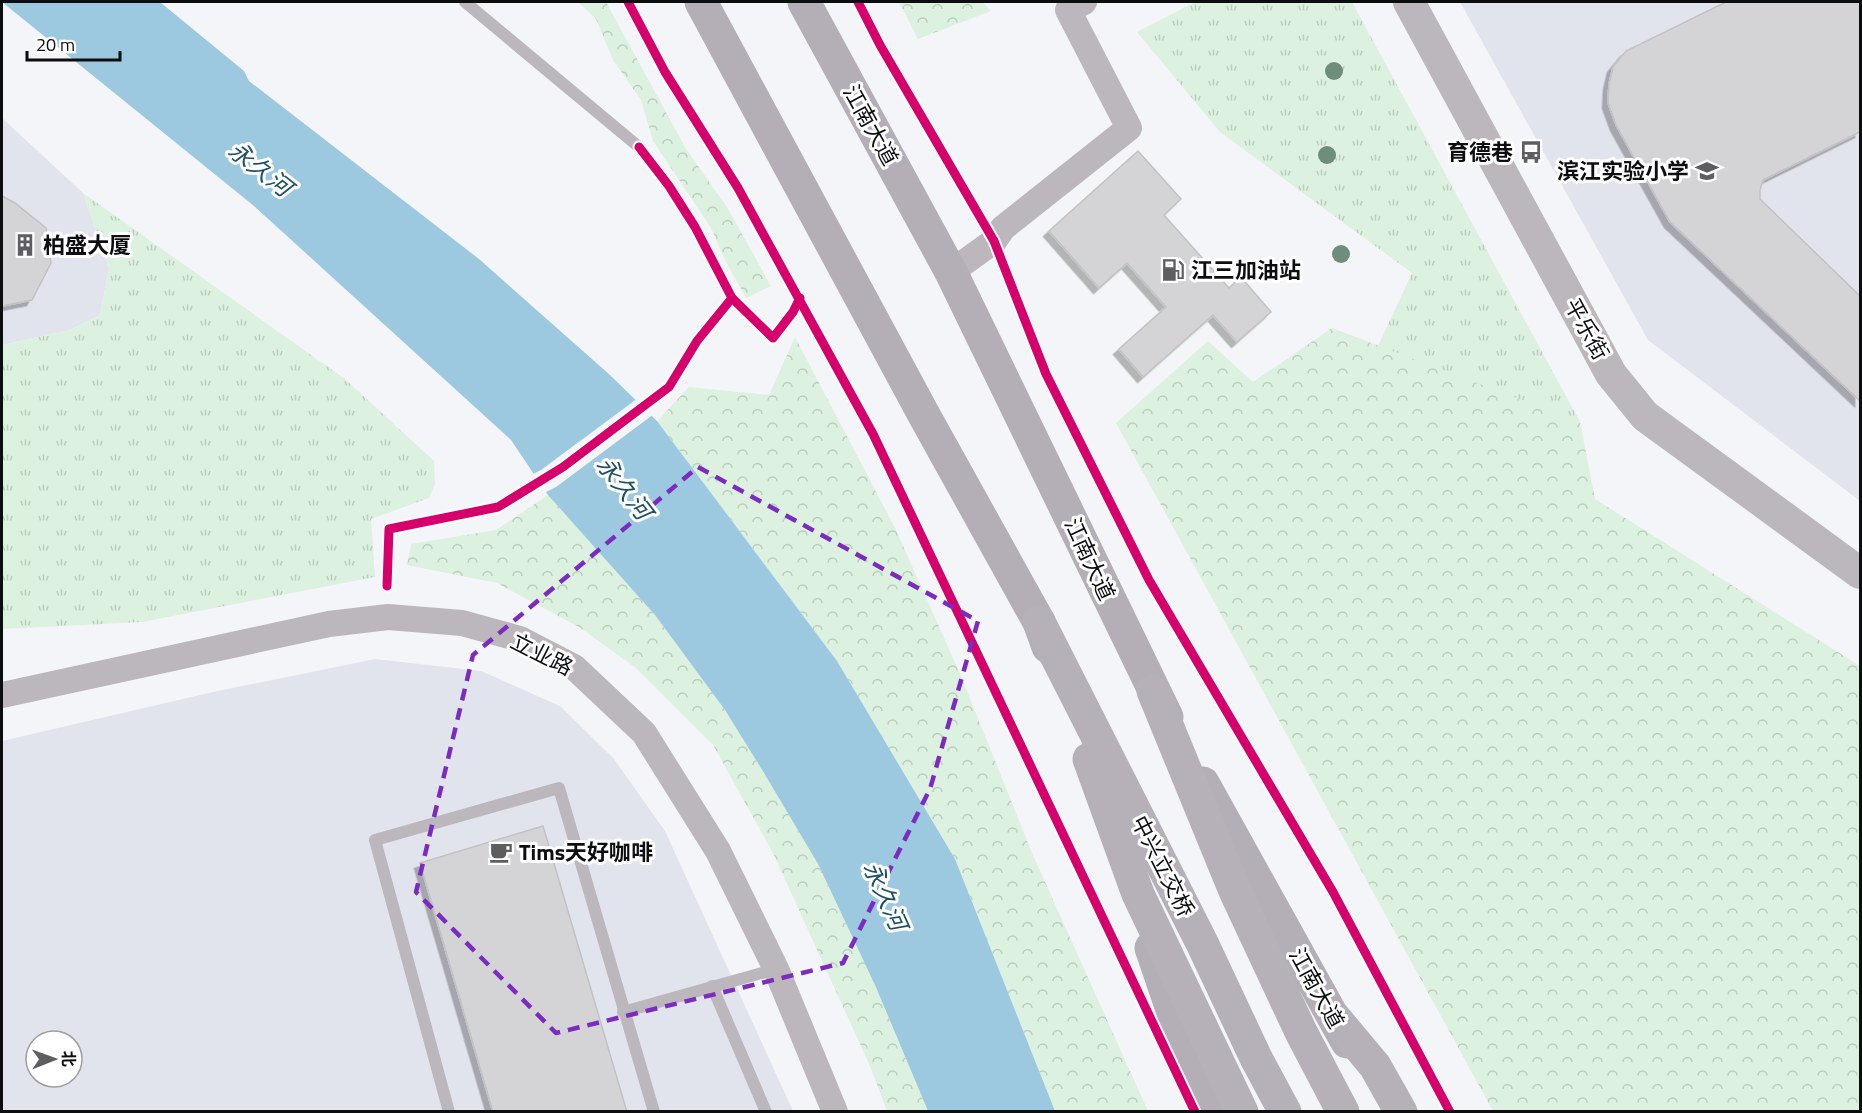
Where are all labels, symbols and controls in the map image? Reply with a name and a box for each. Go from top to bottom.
scale bar [27,24,120,62]
text: 20 m [36,31,75,58]
street label: 江南大道 [835,78,907,172]
water label: 永久河 [221,132,303,207]
place label: 育德巷 [1447,135,1513,169]
bus stop icon: 育德巷 [1518,139,1544,165]
place label: 滨江实验小学 [1557,154,1689,188]
school or university icon: 滨江实验小学 [1694,158,1720,184]
place label: 柏盛大厦 [43,228,131,262]
building icon: 柏盛大厦 [12,232,38,258]
place label: 江三加油站 [1191,253,1301,287]
fuel station icon: 江三加油站 [1160,257,1186,283]
street label: 平乐街 [1556,292,1618,366]
water label: 永久河 [588,448,664,530]
street label: 江南大道 [1056,512,1124,606]
street label: 立业路 [505,624,579,684]
street label: 中兴立交桥 [1123,809,1203,923]
place label: Tims天好咖啡 [519,835,653,869]
cafe icon: Tims天好咖啡 [488,839,514,865]
water label: 永久河 [855,855,919,939]
street label: 江南大道 [1281,941,1353,1035]
north arrow [24,1029,84,1089]
text: 北 [57,1051,81,1067]

